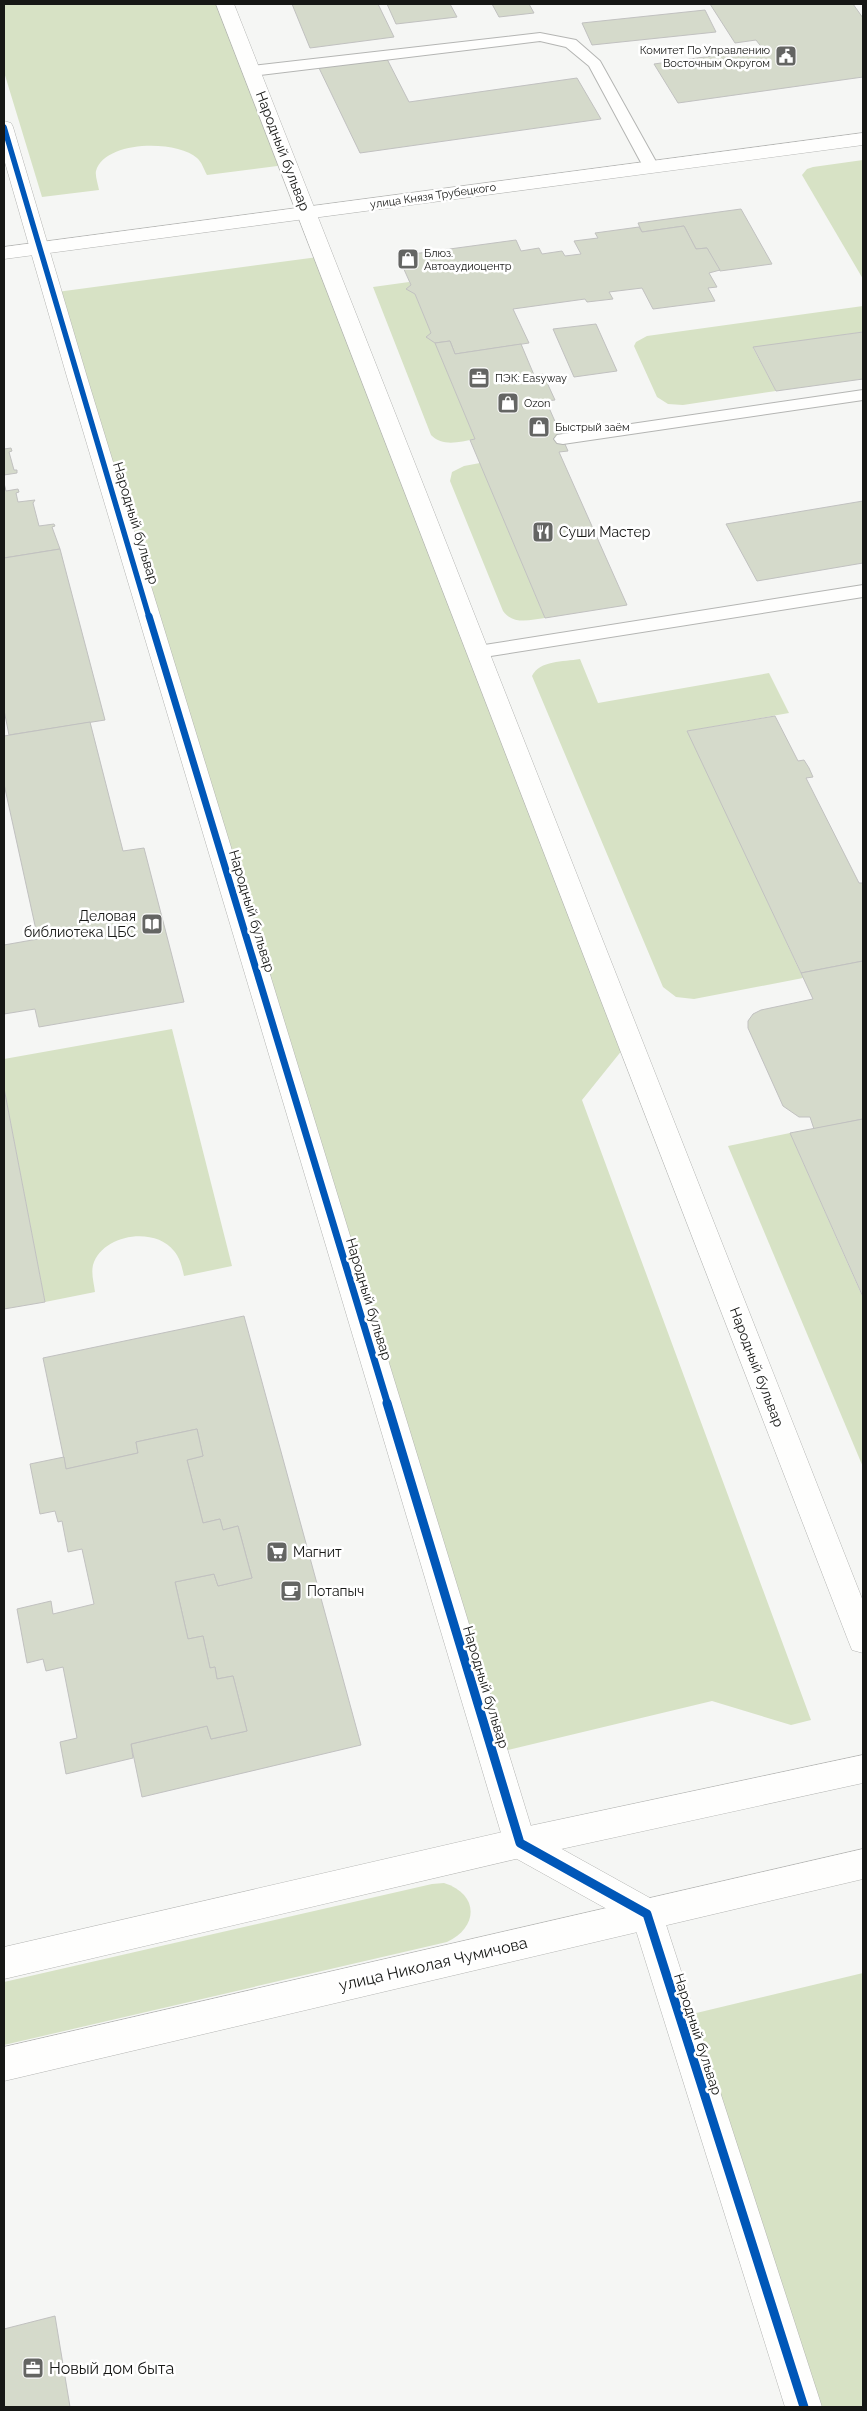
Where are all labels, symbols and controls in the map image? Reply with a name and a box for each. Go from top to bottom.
place label: Комитет По Управлению Восточным Округом [640,44,770,70]
public building icon: Комитет По Управлению Восточным Округом [774,44,798,68]
street label: Народный бульвар [253,89,313,213]
street label: улица Князя Трубецкого [369,181,497,211]
shop icon: Блюз. Автоаудиоцентр [396,247,420,271]
place label: Блюз. Автоаудиоцентр [424,247,512,273]
office icon: ПЭК: Easyway [467,366,491,390]
place label: ПЭК: Easyway [495,372,567,385]
shop icon: Ozon [496,391,520,415]
place label: Ozon [524,397,551,410]
shop icon: Быстрый заём [527,415,551,439]
place label: Быстрый заём [555,421,630,434]
street label: Народный бульвар [110,460,162,586]
restaurant icon: Суши Мастер [531,520,555,544]
place label: Суши Мастер [559,524,651,540]
street label: Народный бульвар [226,848,278,974]
place label: Деловая библиотека ЦБС [24,908,136,940]
library icon: Деловая библиотека ЦБС [140,912,164,936]
street label: Народный бульвар [343,1236,395,1362]
street label: Народный бульвар [727,1305,787,1429]
supermarket icon: Магнит [265,1540,289,1564]
place label: Магнит [293,1544,342,1560]
cafe icon: Потапыч [279,1579,303,1603]
place label: Потапыч [307,1583,364,1599]
street label: Народный бульвар [460,1624,512,1750]
street label: улица Николая Чумичова [337,1933,529,1995]
street label: Народный бульвар [671,1971,725,2097]
office icon: Новый дом быта [21,2356,45,2380]
place label: Новый дом быта [49,2359,174,2378]

